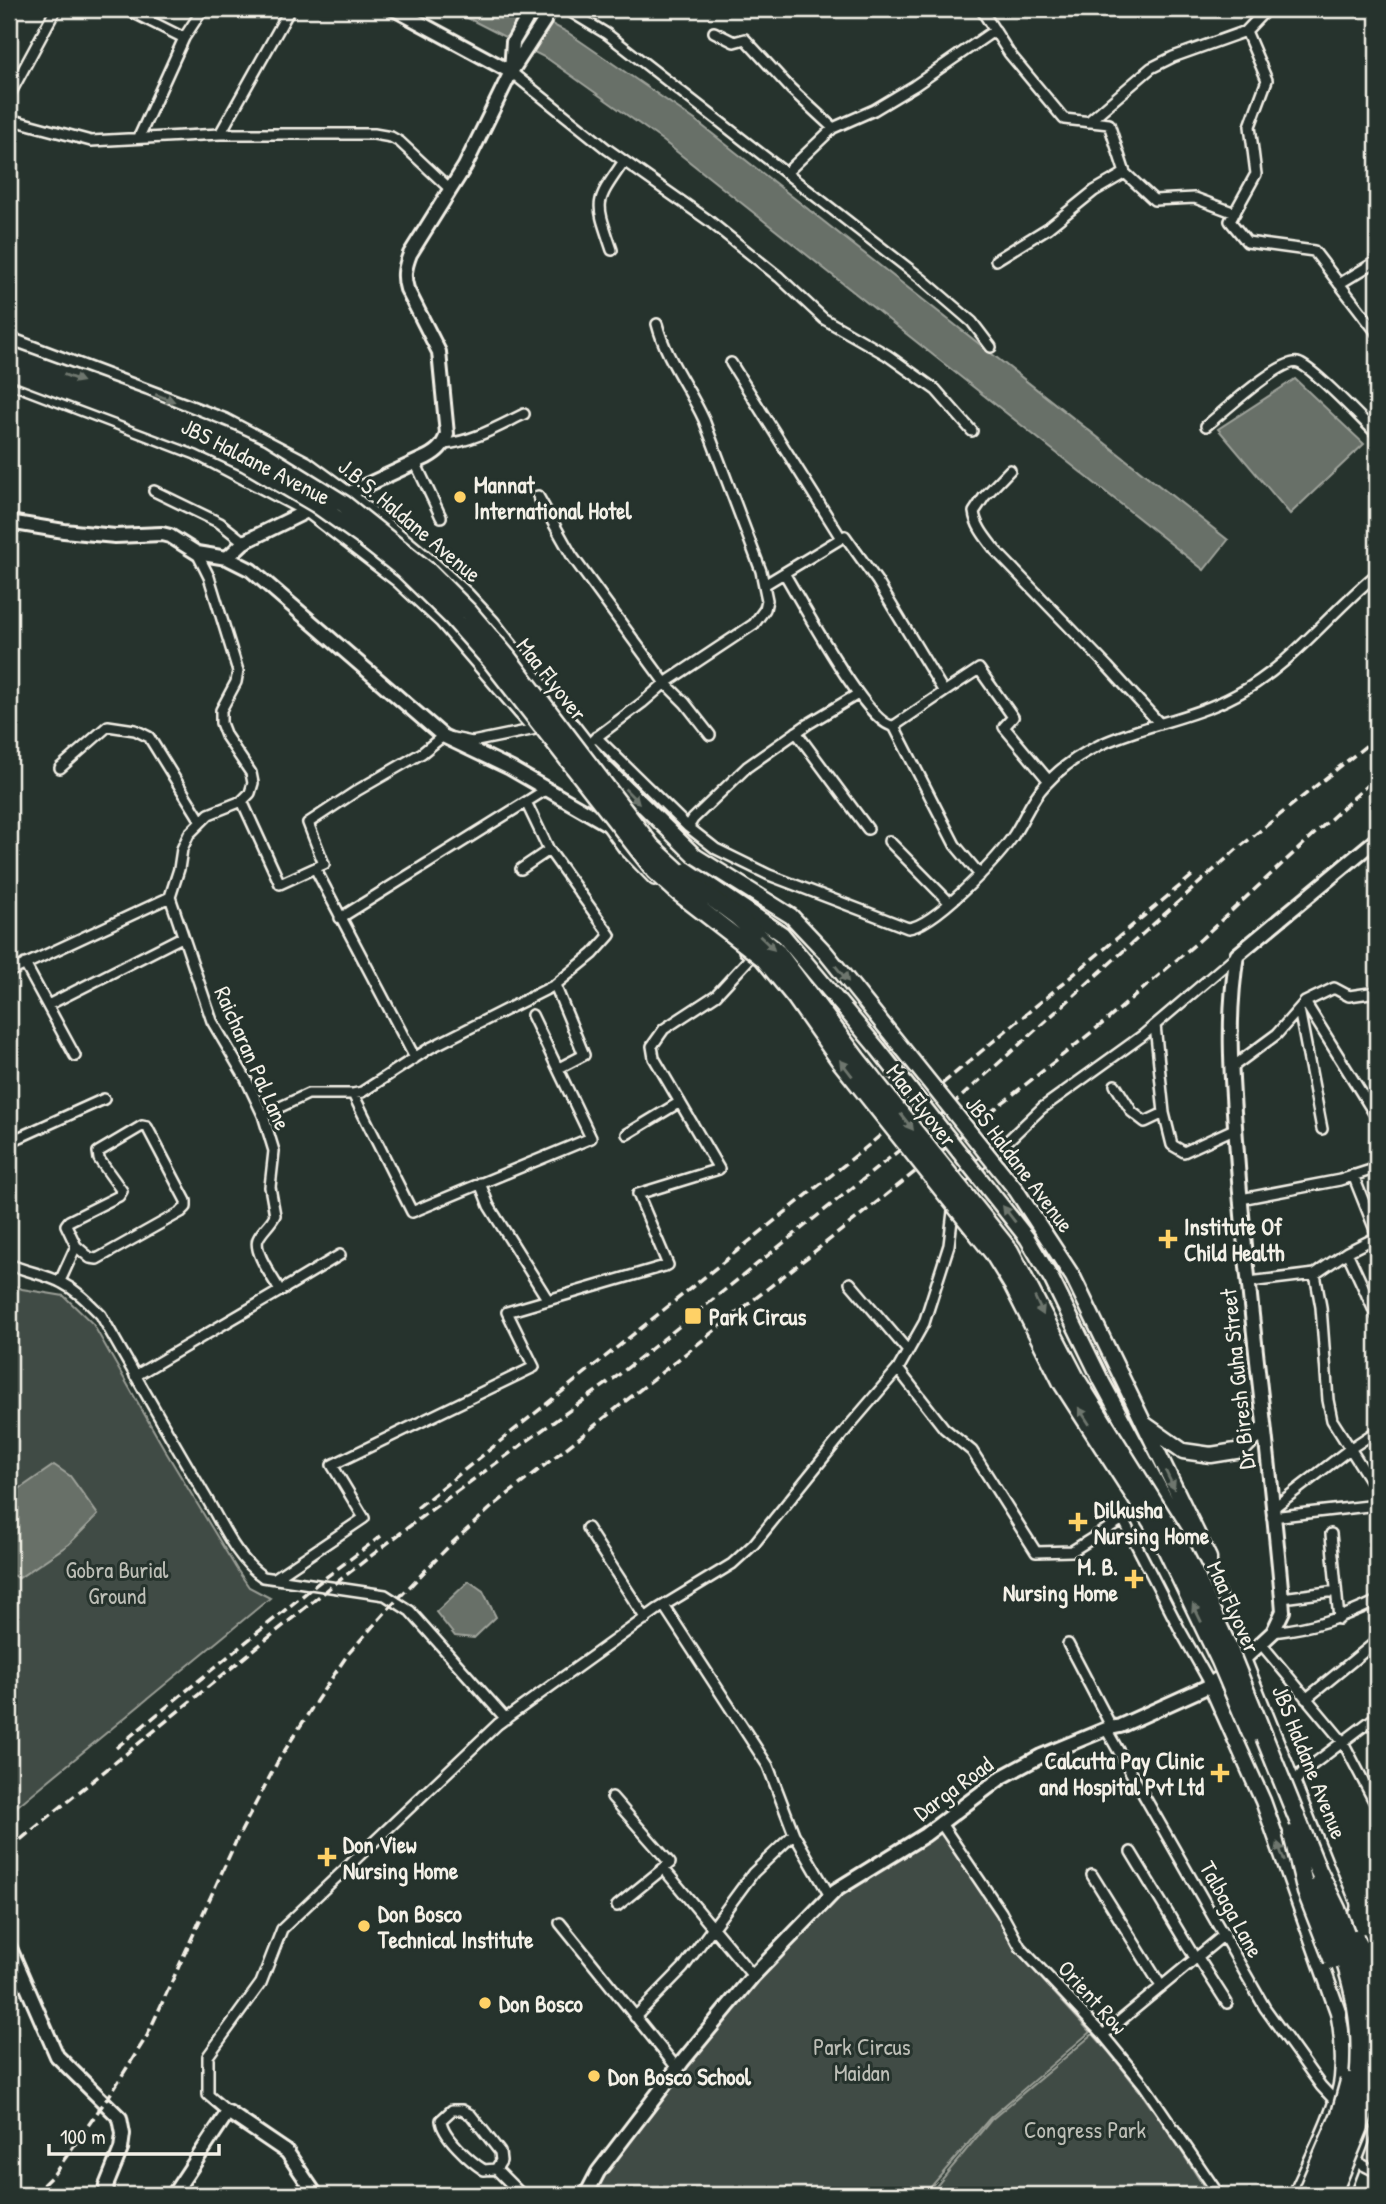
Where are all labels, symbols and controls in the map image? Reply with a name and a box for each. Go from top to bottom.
one-way arrow [62,373,83,384]
one-way arrow [154,393,175,404]
street label: JBS Haldane Avenue [176,410,336,512]
street label: J.B.S. Haldane Avenue [332,451,488,589]
place label: Mannat International Hotel [474,469,632,526]
marker: Mannat International Hotel [452,489,468,505]
street label: Maa Flyover [510,631,594,727]
one-way arrow [623,787,640,804]
one-way arrow [758,934,775,950]
one-way arrow [834,965,849,982]
street label: Raicharan Pal Lane [207,981,299,1135]
street label: Maa Flyover [880,1057,964,1153]
one-way arrow [838,1060,853,1078]
street label: JBS Haldane Avenue [959,1090,1081,1238]
one-way arrow [899,1113,914,1131]
one-way arrow [1001,1206,1016,1224]
place label: Institute Of Child Health [1184,1211,1285,1268]
marker: Institute Of Child Health [1158,1229,1178,1249]
street label: Dr Biresh Guha Street [1212,1286,1262,1471]
one-way arrow [1033,1296,1044,1317]
place label: Park Circus [709,1301,807,1332]
marker: Park Circus [683,1306,703,1326]
one-way arrow [1078,1406,1091,1426]
one-way arrow [1165,1470,1176,1490]
place label: Dilkusha Nursing Home [1094,1494,1210,1552]
marker: Dilkusha Nursing Home [1068,1512,1088,1532]
place label: M. B. Nursing Home [1003,1551,1119,1609]
park label: Gobra Burial Ground [66,1554,169,1611]
street label: Maa Flyover [1200,1556,1268,1658]
marker: M. B. Nursing Home [1124,1569,1144,1589]
one-way arrow [1192,1603,1203,1623]
street label: JBS Haldane Avenue [1265,1681,1355,1843]
place label: Calcutta Pay Clinic and Hospital Pvt Ltd [1039,1745,1205,1803]
street label: Darga Road [907,1749,999,1827]
marker: Calcutta Pay Clinic and Hospital Pvt Ltd [1210,1763,1230,1783]
place label: Don View Nursing Home [343,1829,459,1887]
one-way arrow [1275,1842,1286,1863]
marker: Don View Nursing Home [317,1847,337,1867]
street label: Talbaga Lane [1193,1855,1271,1963]
place label: Don Bosco Technical Institute [377,1898,534,1955]
marker: Don Bosco Technical Institute [356,1918,372,1934]
street label: Orient Row [1051,1953,1135,2041]
place label: Don Bosco [499,1988,584,2019]
marker: Don Bosco [477,1995,493,2011]
park label: Park Circus Maidan [813,2031,911,2088]
place label: Don Bosco School [608,2061,752,2092]
marker: Don Bosco School [586,2068,602,2084]
scale bar [49,2113,219,2157]
park label: Congress Park [1024,2114,1146,2145]
text: 100 m [60,2122,106,2151]

